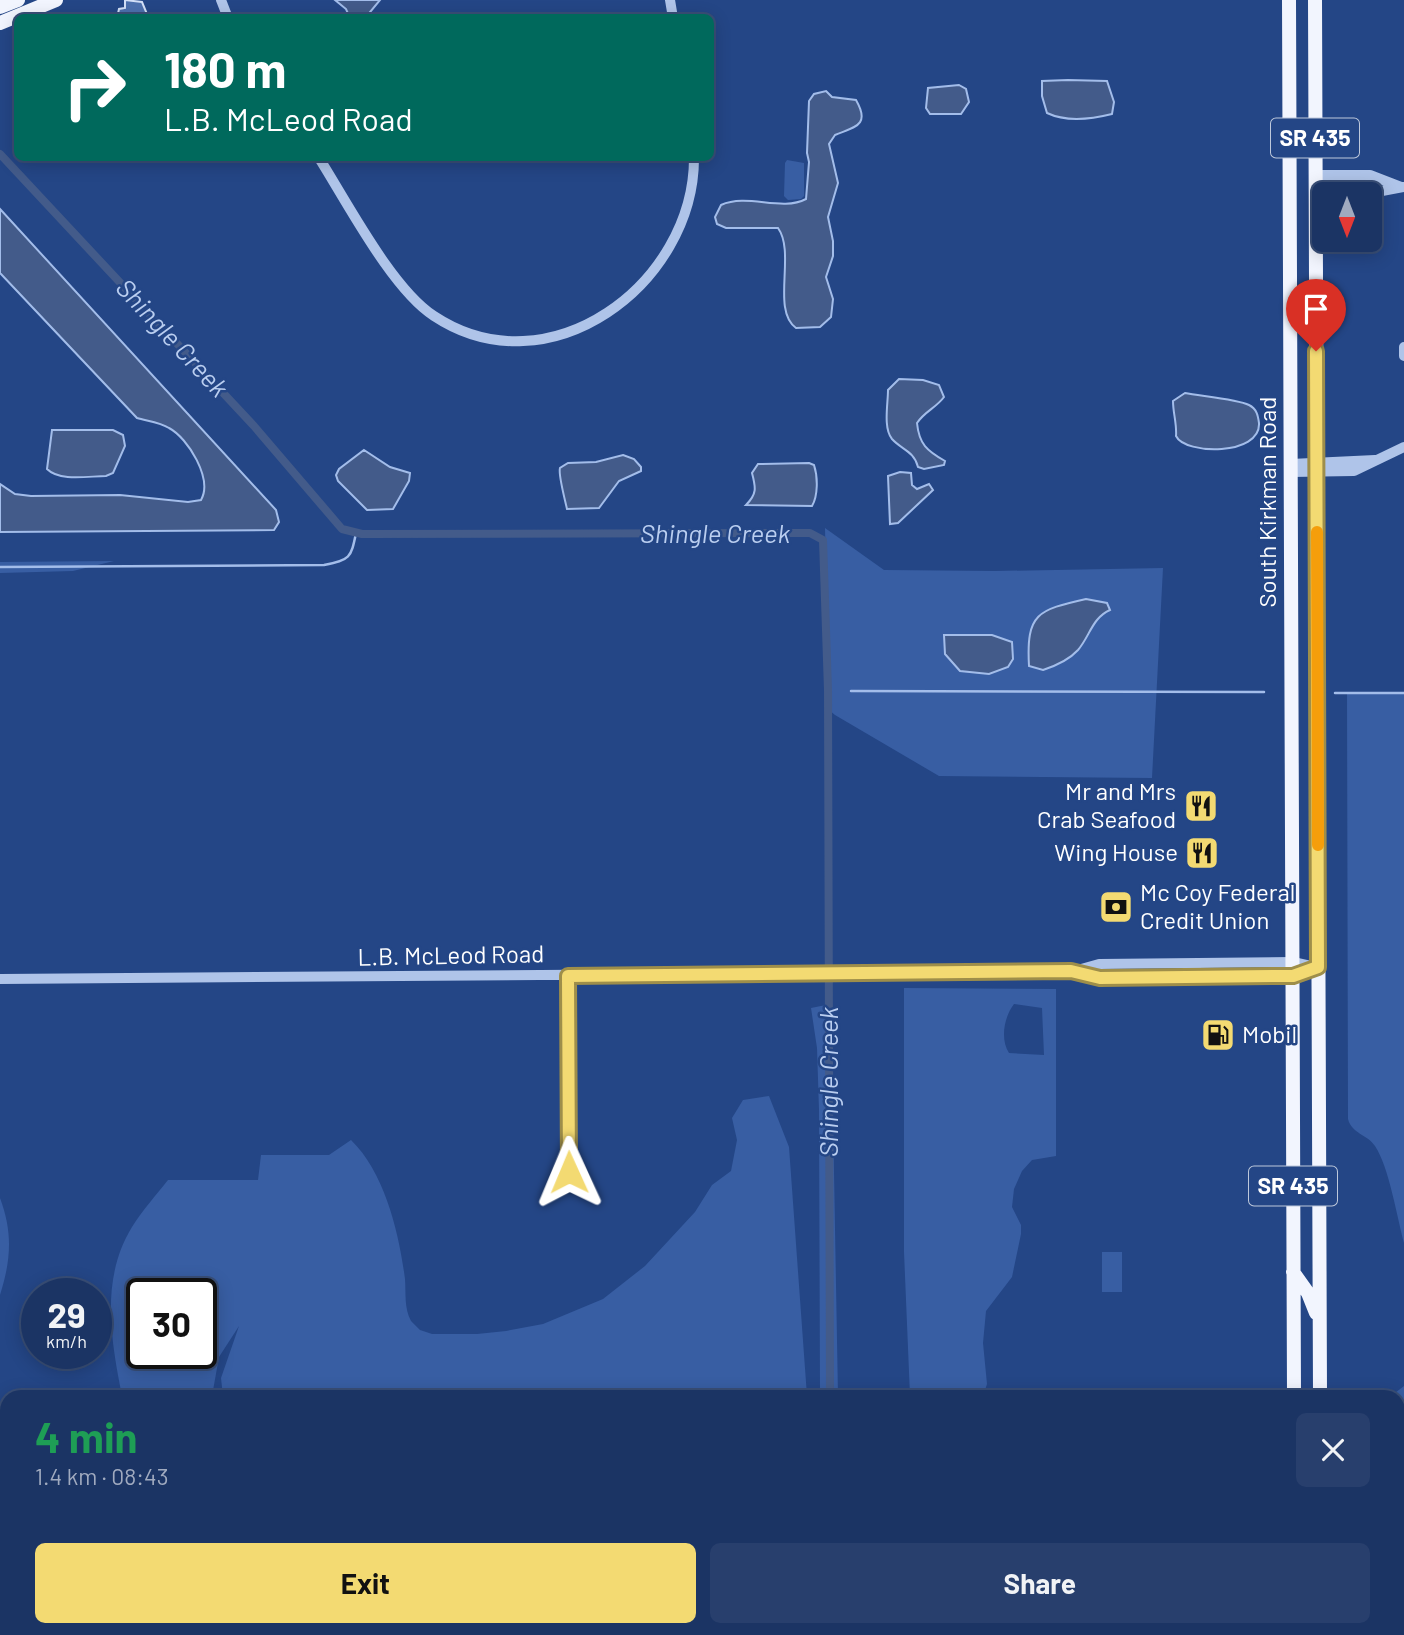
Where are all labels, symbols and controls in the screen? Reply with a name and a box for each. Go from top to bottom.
text: 180 m [164,39,287,98]
icon: right [49,42,140,133]
text: L.B. McLeod Road [164,99,413,137]
road number: SR 435 [1271,119,1359,158]
north arrow [1312,182,1382,252]
map controls [1312,182,1382,252]
water label: Shingle Creek [111,272,236,403]
pin [1286,279,1346,351]
icon: arrive [1297,290,1335,328]
street label: South Kirkman Road [1252,397,1281,607]
water label: Shingle Creek [640,517,790,548]
place label: Mr and Mrs Crab Seafood [1037,776,1176,833]
restaurant icon: Mr and Mrs Crab Seafood [1182,787,1220,825]
restaurant icon: Wing House [1183,834,1221,872]
place label: Wing House [1054,837,1178,866]
place label: Mc Coy Federal Credit Union [1140,877,1295,934]
bank icon: Mc Coy Federal Credit Union [1097,888,1135,926]
street label: L.B. McLeod Road [357,938,545,971]
water label: Shingle Creek [812,1007,843,1157]
fuel station icon: Mobil [1199,1016,1237,1054]
place label: Mobil [1242,1019,1297,1048]
position arrow [532,1135,606,1209]
road number: SR 435 [1249,1166,1337,1205]
speed limit sign: 30 [126,1278,217,1369]
text: 29 [47,1293,86,1335]
text: km/h [46,1330,87,1352]
text: 4 min [35,1411,138,1461]
button: close [1296,1413,1370,1487]
text: 1.4 km · 08:43 [35,1462,169,1490]
button: Exit [35,1543,696,1623]
button: Share [710,1543,1370,1623]

